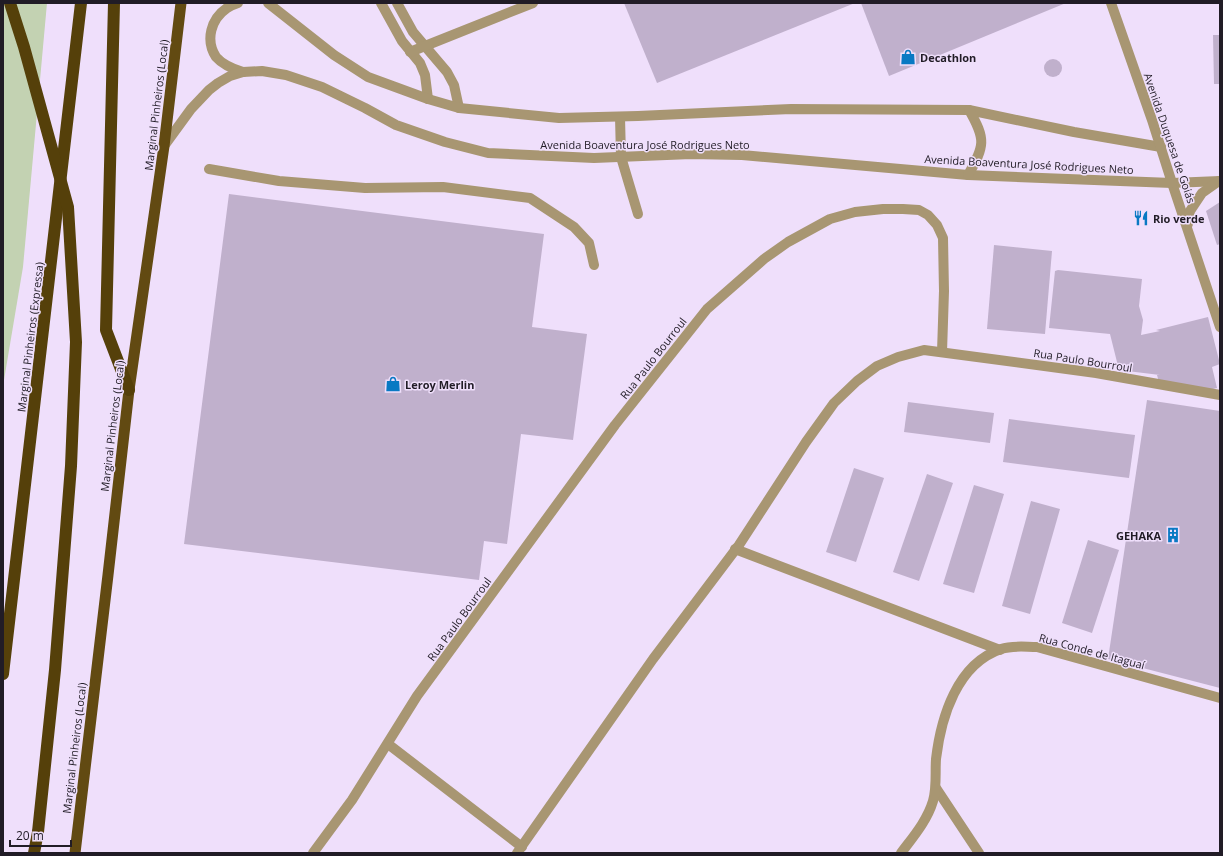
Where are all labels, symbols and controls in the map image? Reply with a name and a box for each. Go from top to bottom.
street label: Marginal Pinheiros (Local) [141,39,171,171]
shop icon: Decathlon [899,48,917,66]
place label: Decathlon [920,50,976,65]
street label: Avenida Duquesa de Goiás [1141,71,1199,205]
street label: Avenida Boaventura José Rodrigues Neto [540,137,750,152]
street label: Avenida Boaventura José Rodrigues Neto [924,151,1134,177]
restaurant icon: Rio verde [1132,209,1150,227]
place label: Rio verde [1153,211,1205,226]
street label: Marginal Pinheiros (Expressa) [13,261,47,413]
street label: Rua Paulo Bourroul [616,314,690,402]
street label: Rua Paulo Bourroul [1033,345,1133,375]
street label: Marginal Pinheiros (Local) [97,360,127,492]
shop icon: Leroy Merlin [384,375,402,393]
place label: Leroy Merlin [405,377,474,392]
building icon: GEHAKA [1164,526,1182,544]
place label: GEHAKA [1116,528,1161,543]
street label: Rua Paulo Bourroul [424,574,494,664]
street label: Rua Conde de Itaguaí [1037,630,1147,672]
street label: Marginal Pinheiros (Local) [59,682,89,814]
scale bar [10,822,71,848]
text: 20 m [16,827,44,844]

